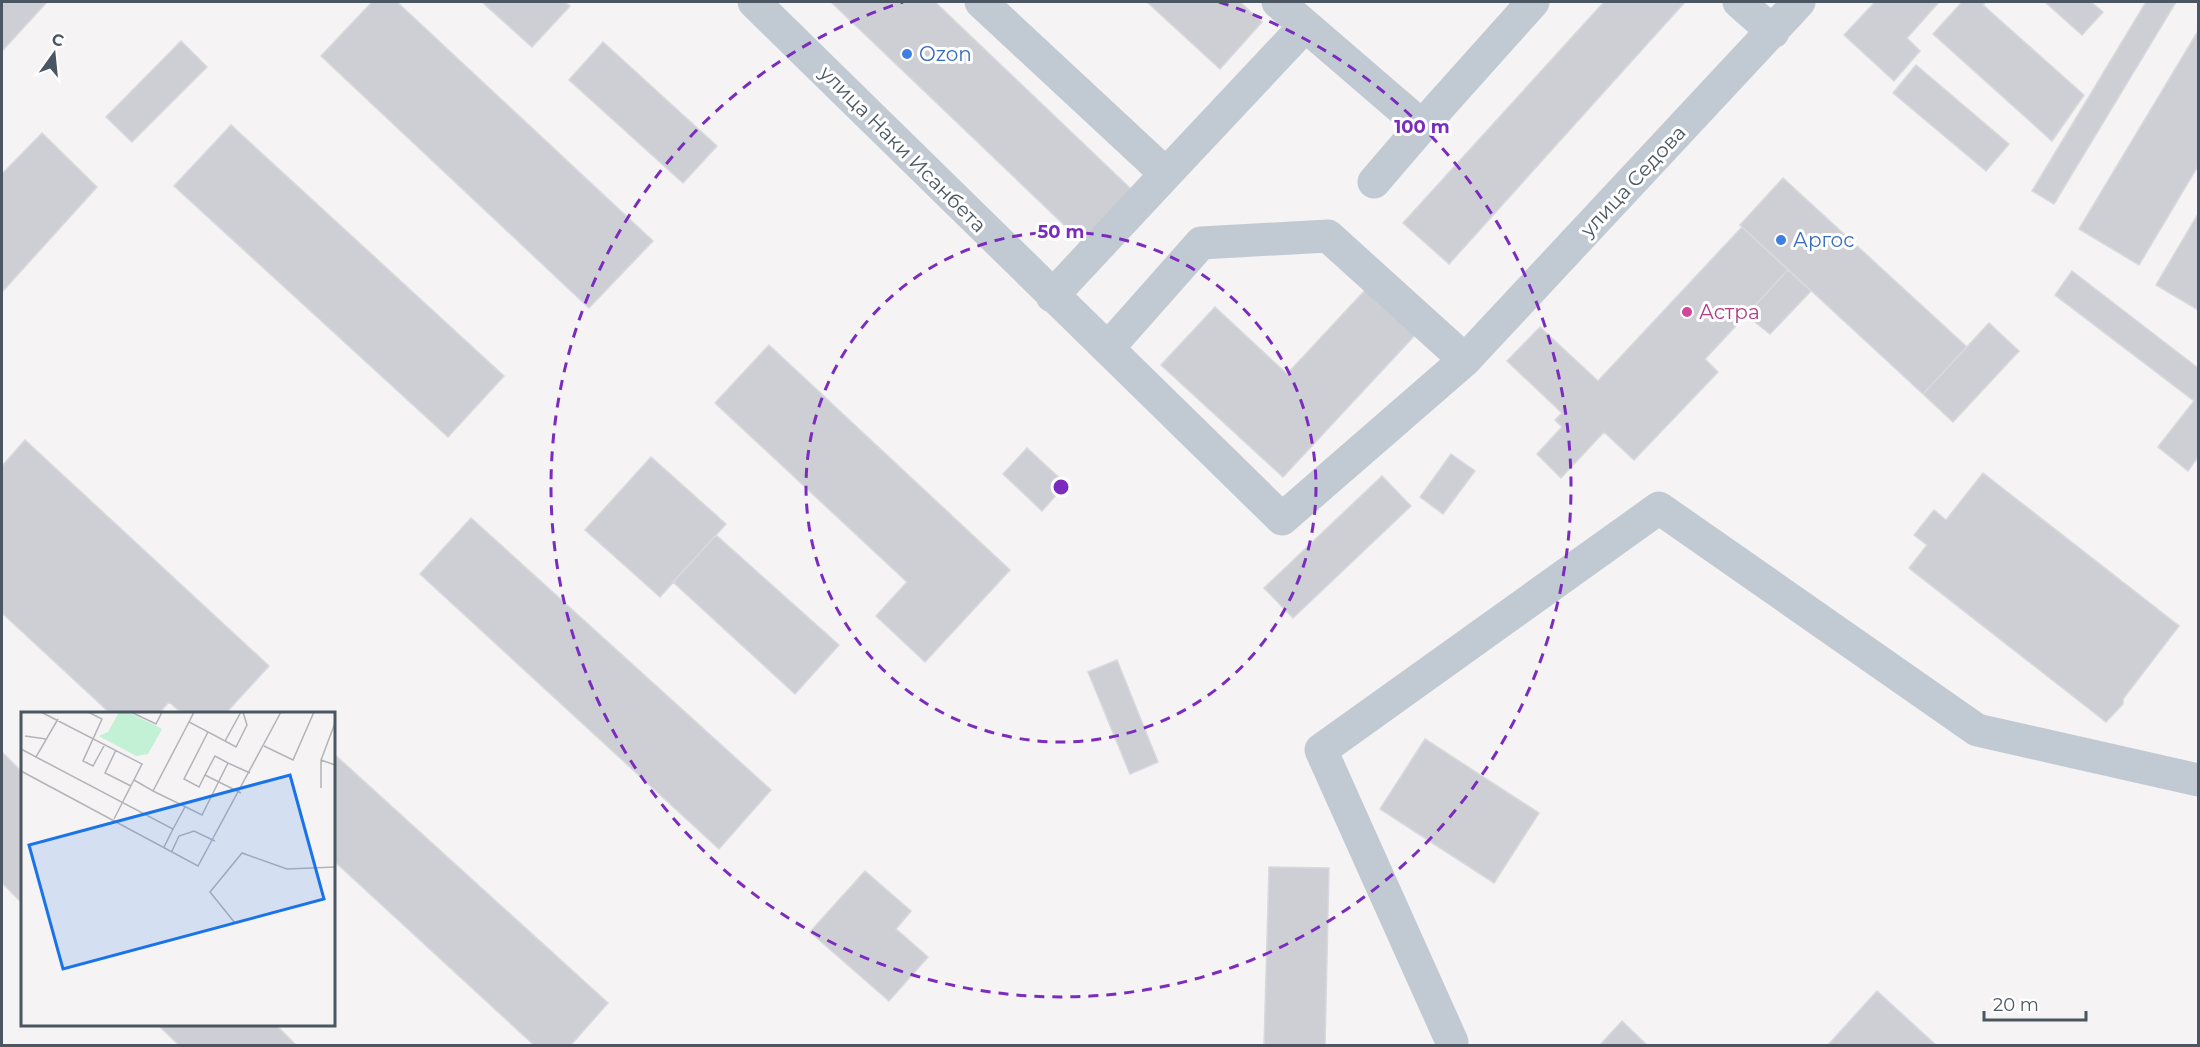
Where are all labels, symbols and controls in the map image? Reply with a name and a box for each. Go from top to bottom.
north arrow [24,24,84,84]
text: С [50,29,66,51]
place label: Ozon [919,42,972,66]
marker: Ozon [900,47,914,61]
street label: улица Наки Исанбета [814,60,991,237]
text: 100 m [1394,116,1450,138]
street label: улица Седова [1575,120,1691,242]
text: 50 m [1038,221,1084,243]
place label: Аргос [1793,228,1855,252]
marker: Аргос [1774,233,1788,247]
place label: Астра [1699,300,1760,324]
marker: Астра [1680,305,1694,319]
centre of rings [1051,477,1071,497]
inset map [21,712,334,1026]
scale bar [1984,984,2086,1022]
text: 20 m [1993,994,2039,1016]

